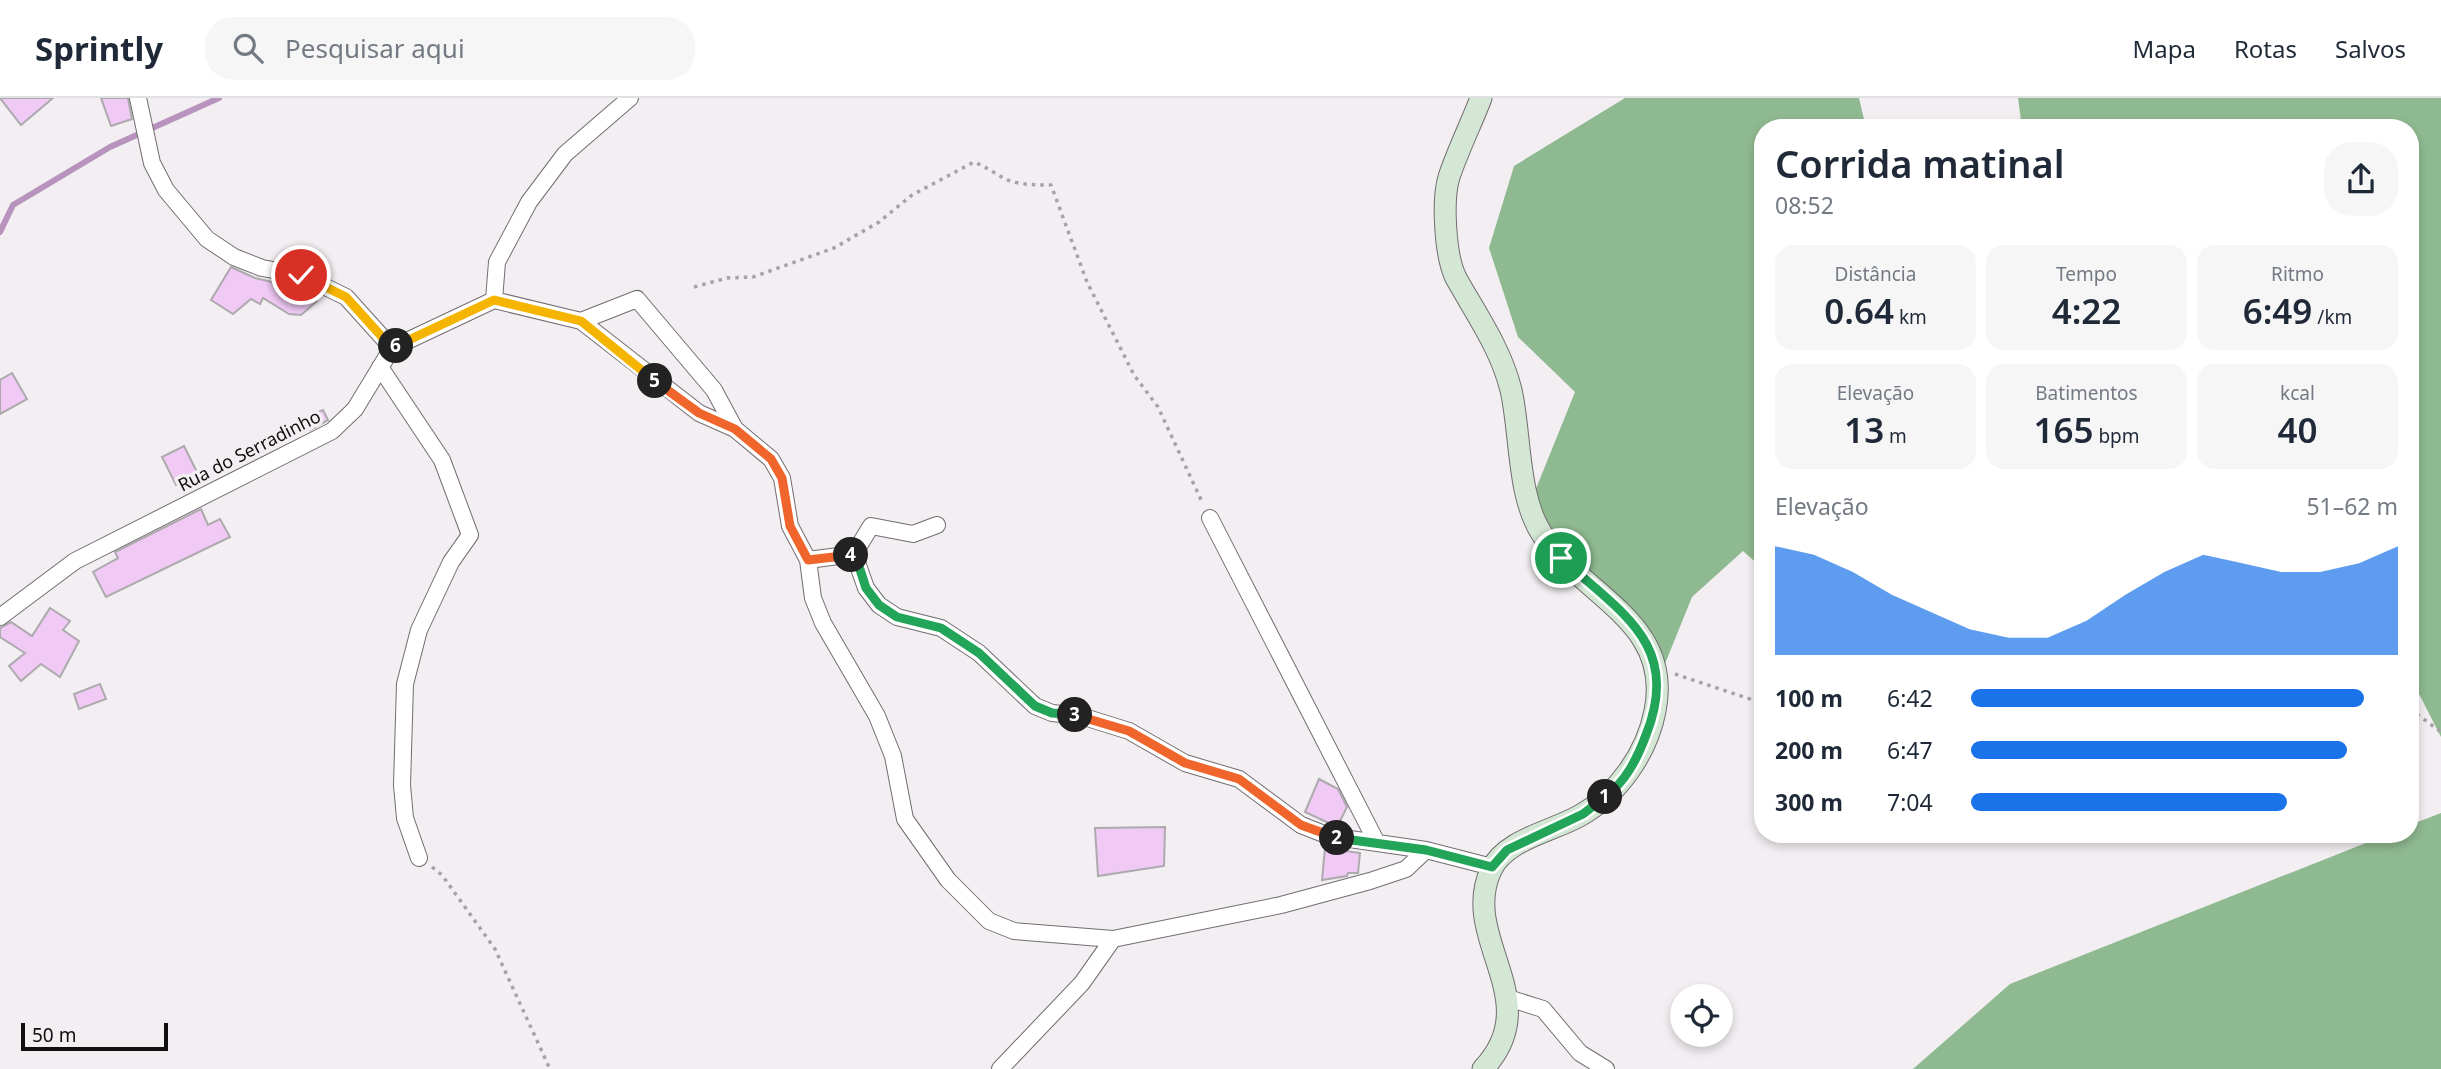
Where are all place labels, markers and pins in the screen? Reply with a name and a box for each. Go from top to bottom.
pin [271,245,331,305]
pin: 6 [378,328,414,364]
pin: 5 [638,364,672,398]
pin [1531,528,1591,588]
pin: 4 [834,538,868,573]
pin: 3 [1058,698,1092,732]
pin: 1 [1588,780,1622,814]
pin: 2 [1320,820,1354,856]

